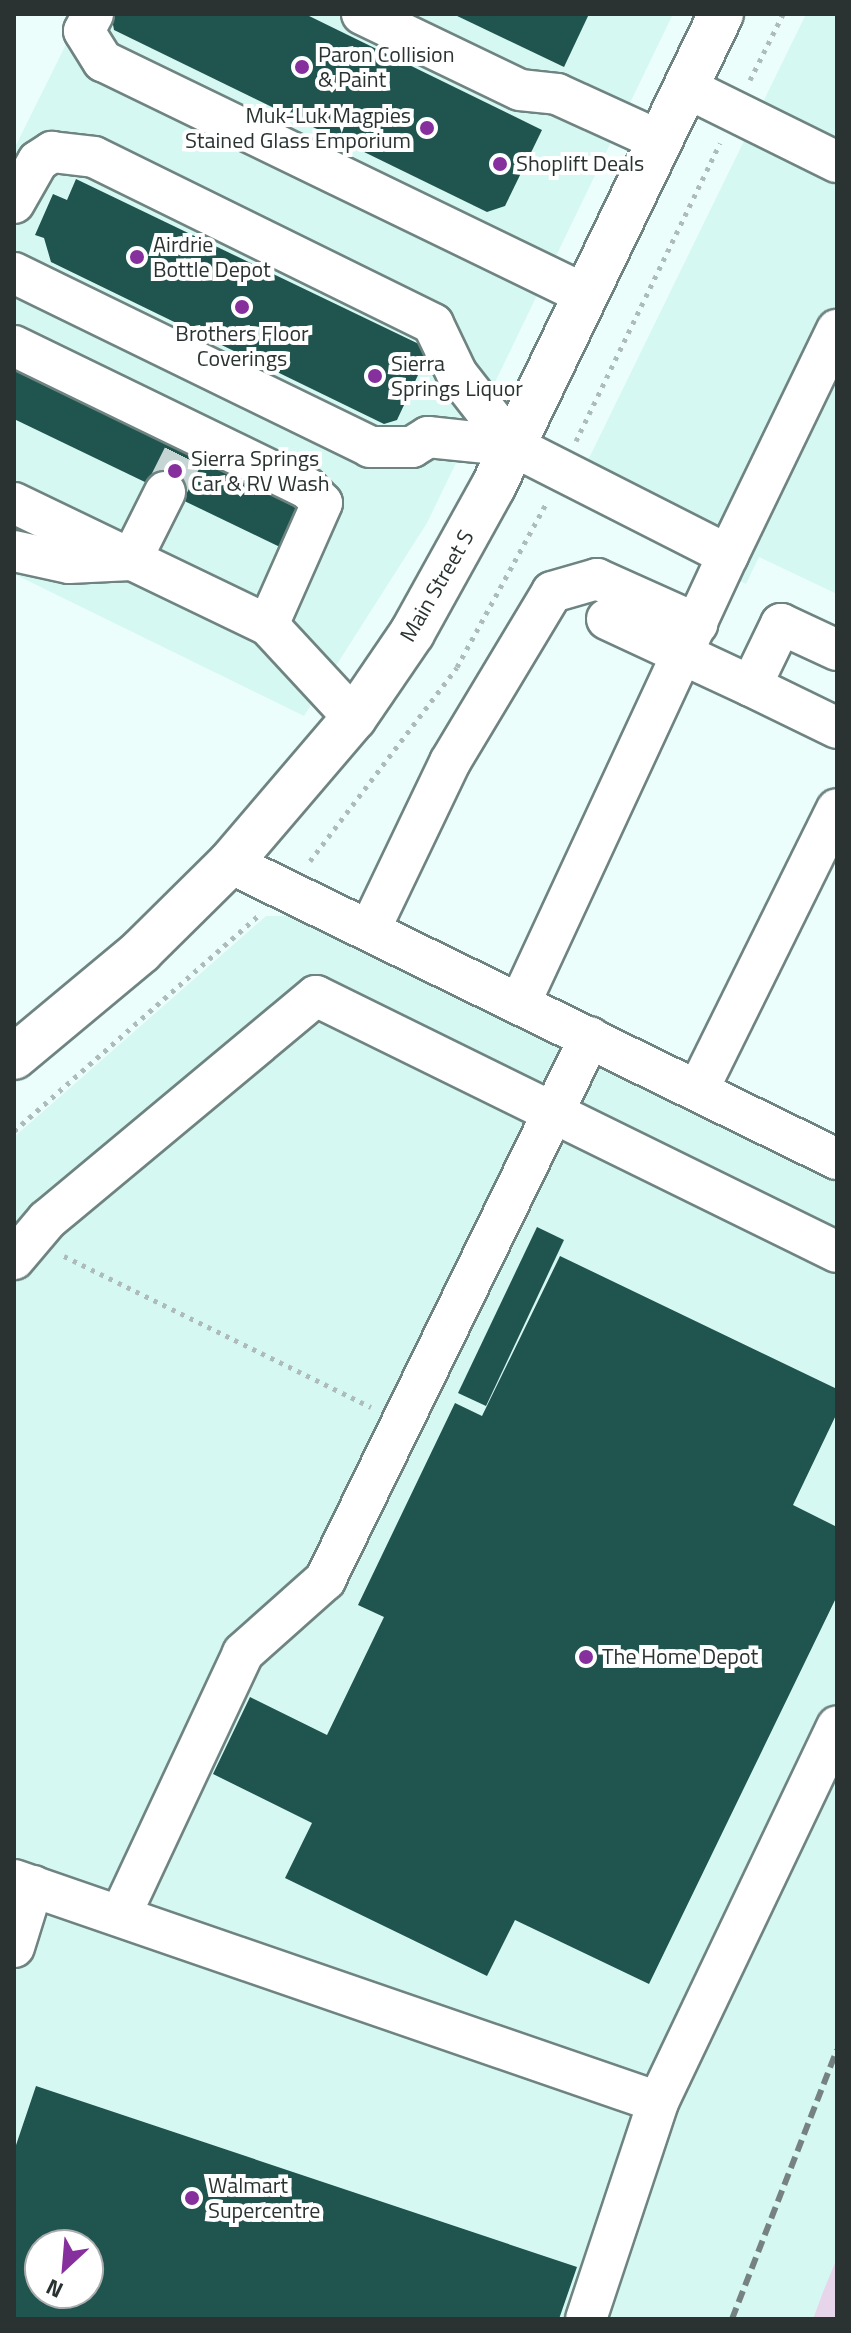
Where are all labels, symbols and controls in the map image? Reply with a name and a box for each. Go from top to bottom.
place label: Paron Collision & Paint [318,41,454,92]
marker: Paron Collision & Paint [293,58,311,76]
place label: Muk-Luk Magpies Stained Glass Emporium [185,102,411,154]
marker: Muk-Luk Magpies Stained Glass Emporium [418,119,436,137]
place label: Shoplift Deals [516,151,644,177]
marker: Shoplift Deals [491,155,509,173]
place label: Airdrie Bottle Depot [153,231,271,282]
marker: Airdrie Bottle Depot [128,248,146,266]
marker: Brothers Floor Coverings [233,298,251,316]
place label: Brothers Floor Coverings [175,320,309,372]
place label: Sierra Springs Liquor [391,350,523,402]
marker: Sierra Springs Liquor [366,367,384,385]
place label: Sierra Springs Car & RV Wash [191,445,330,496]
marker: Sierra Springs Car & RV Wash [166,462,184,480]
street label: Main Street S [394,526,480,646]
place label: The Home Depot [602,1644,758,1670]
marker: The Home Depot [577,1648,595,1666]
place label: Walmart Supercentre [208,2172,320,2224]
marker: Walmart Supercentre [183,2189,201,2207]
north arrow [24,2229,104,2309]
text: N [40,2270,69,2307]

